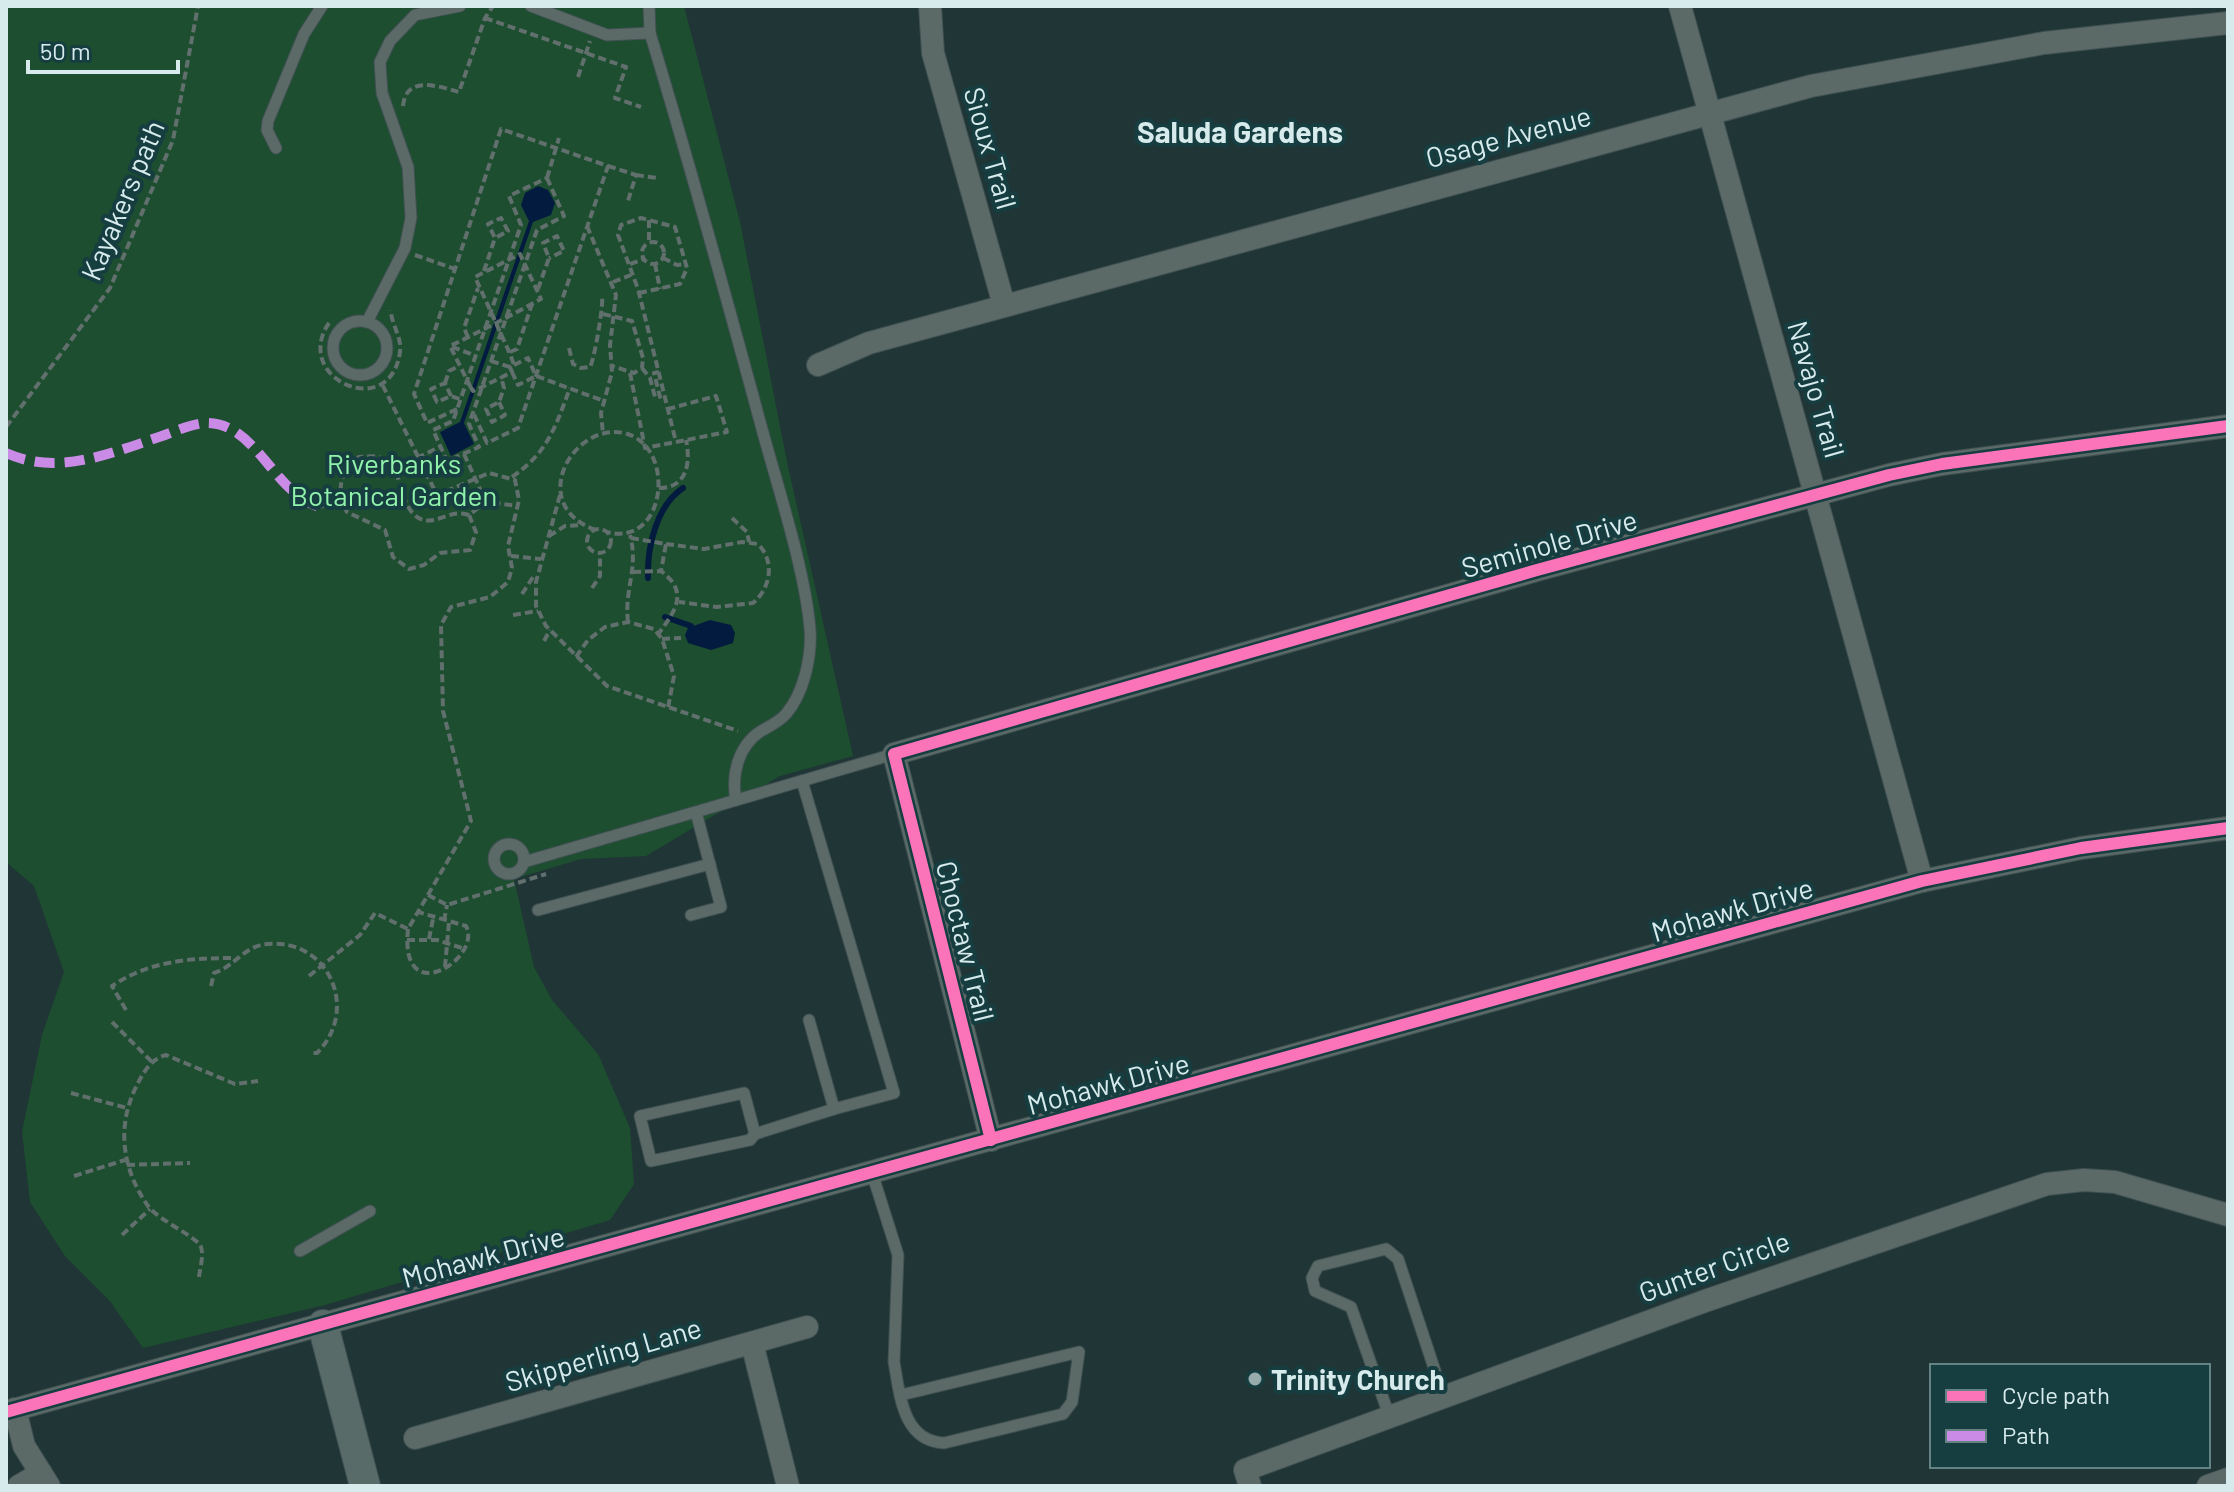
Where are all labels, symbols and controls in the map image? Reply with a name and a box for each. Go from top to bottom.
scale bar [28,24,178,74]
text: 50 m [40,36,91,65]
street label: Sioux Trail [957,83,1025,213]
street label: Osage Avenue [1422,98,1594,174]
district label: Saluda Gardens [1137,113,1343,149]
street label: Kayakers path [73,115,171,285]
street label: Navajo Trail [1781,317,1853,461]
park label: Riverbanks Botanical Garden [291,446,497,512]
street label: Seminole Drive [1457,502,1641,584]
street label: Choctaw Trail [930,857,1002,1025]
street label: Mohawk Drive [1647,870,1817,948]
street label: Mohawk Drive [1023,1045,1193,1121]
street label: Mohawk Drive [398,1218,568,1294]
street label: Gunter Circle [1634,1223,1794,1309]
street label: Skipperling Lane [501,1310,705,1398]
place label: Trinity Church [1271,1362,1445,1396]
legend [1930,1364,2210,1468]
marker: Trinity Church [1246,1370,1264,1388]
text: Cycle path [2002,1380,2110,1409]
text: Path [2002,1420,2050,1449]

